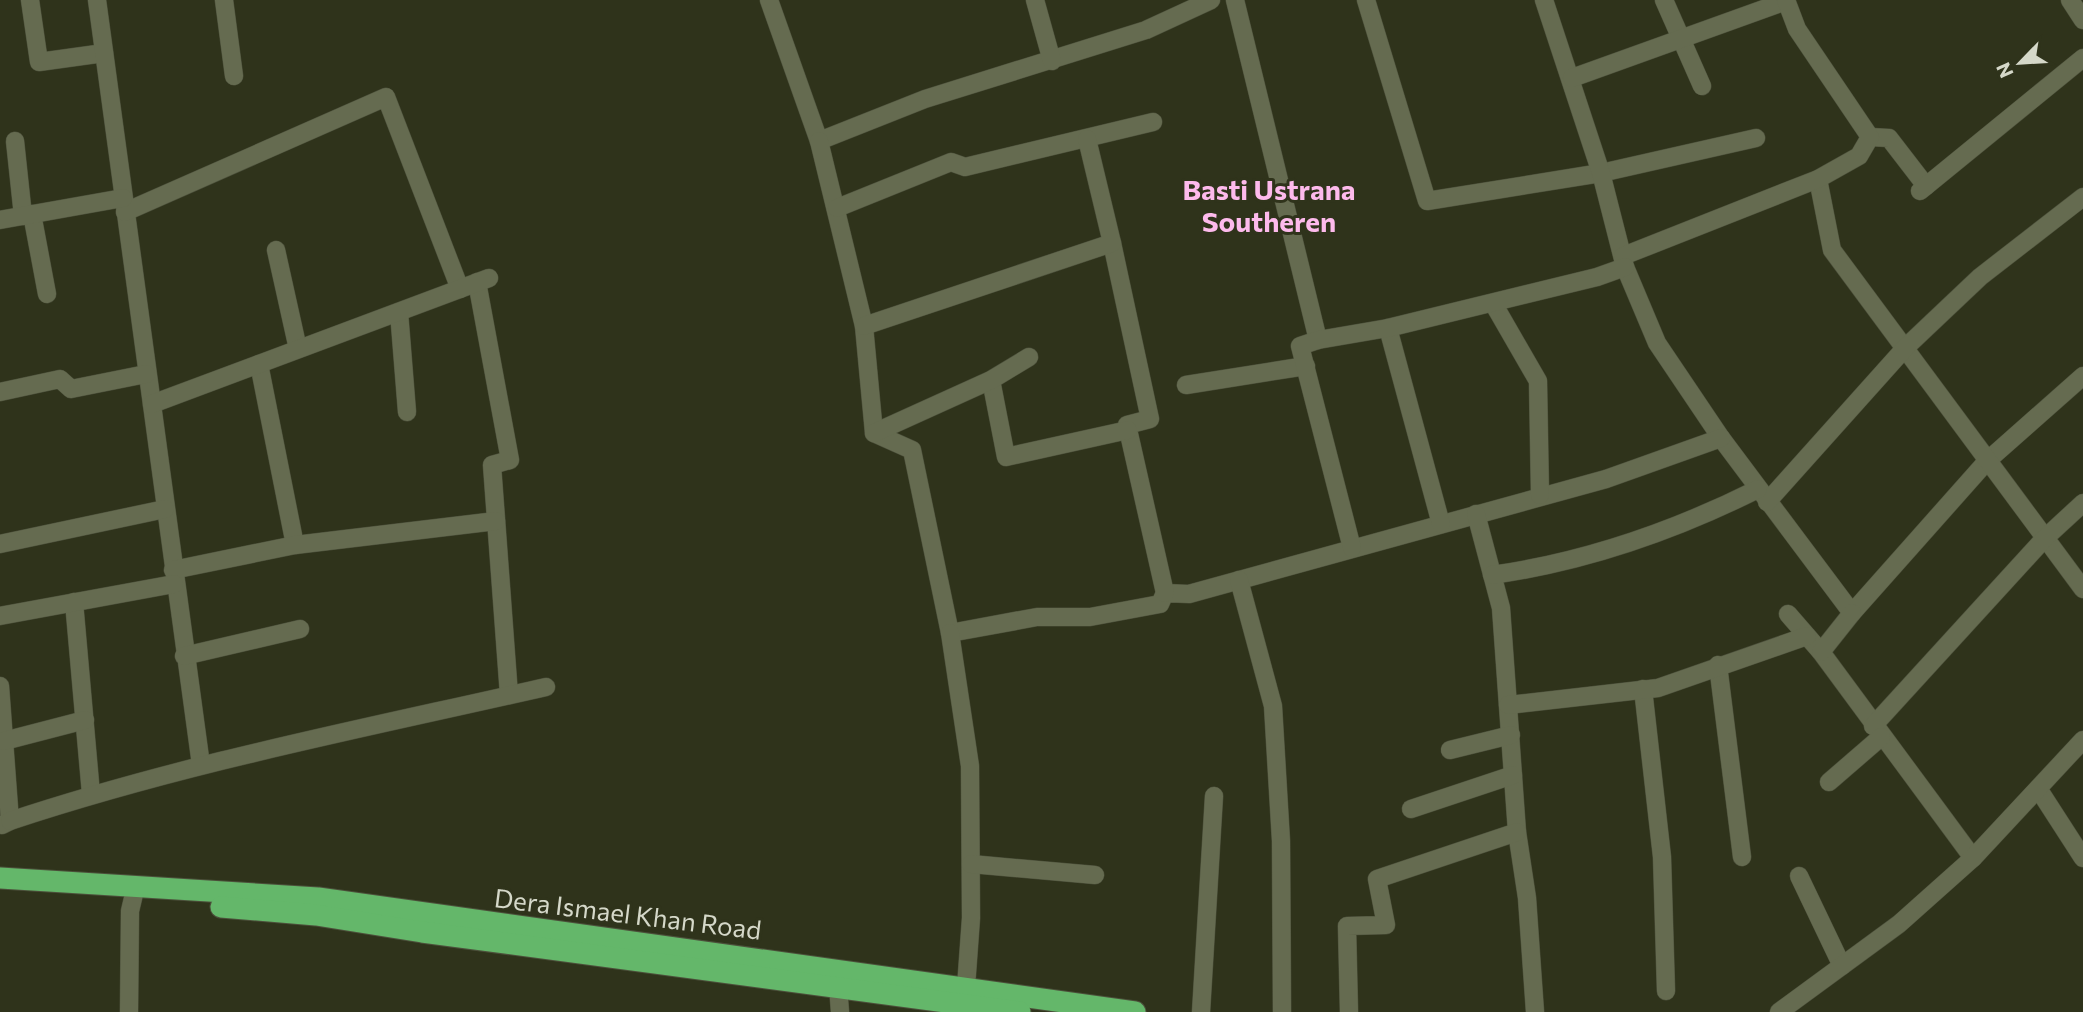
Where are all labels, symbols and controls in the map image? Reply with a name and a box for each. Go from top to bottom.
north arrow [1985,28,2055,98]
text: N [1991,59,2018,82]
district label: Basti Ustrana Southeren [1182,172,1356,238]
street label: Dera Ismael Khan Road [493,881,763,945]

